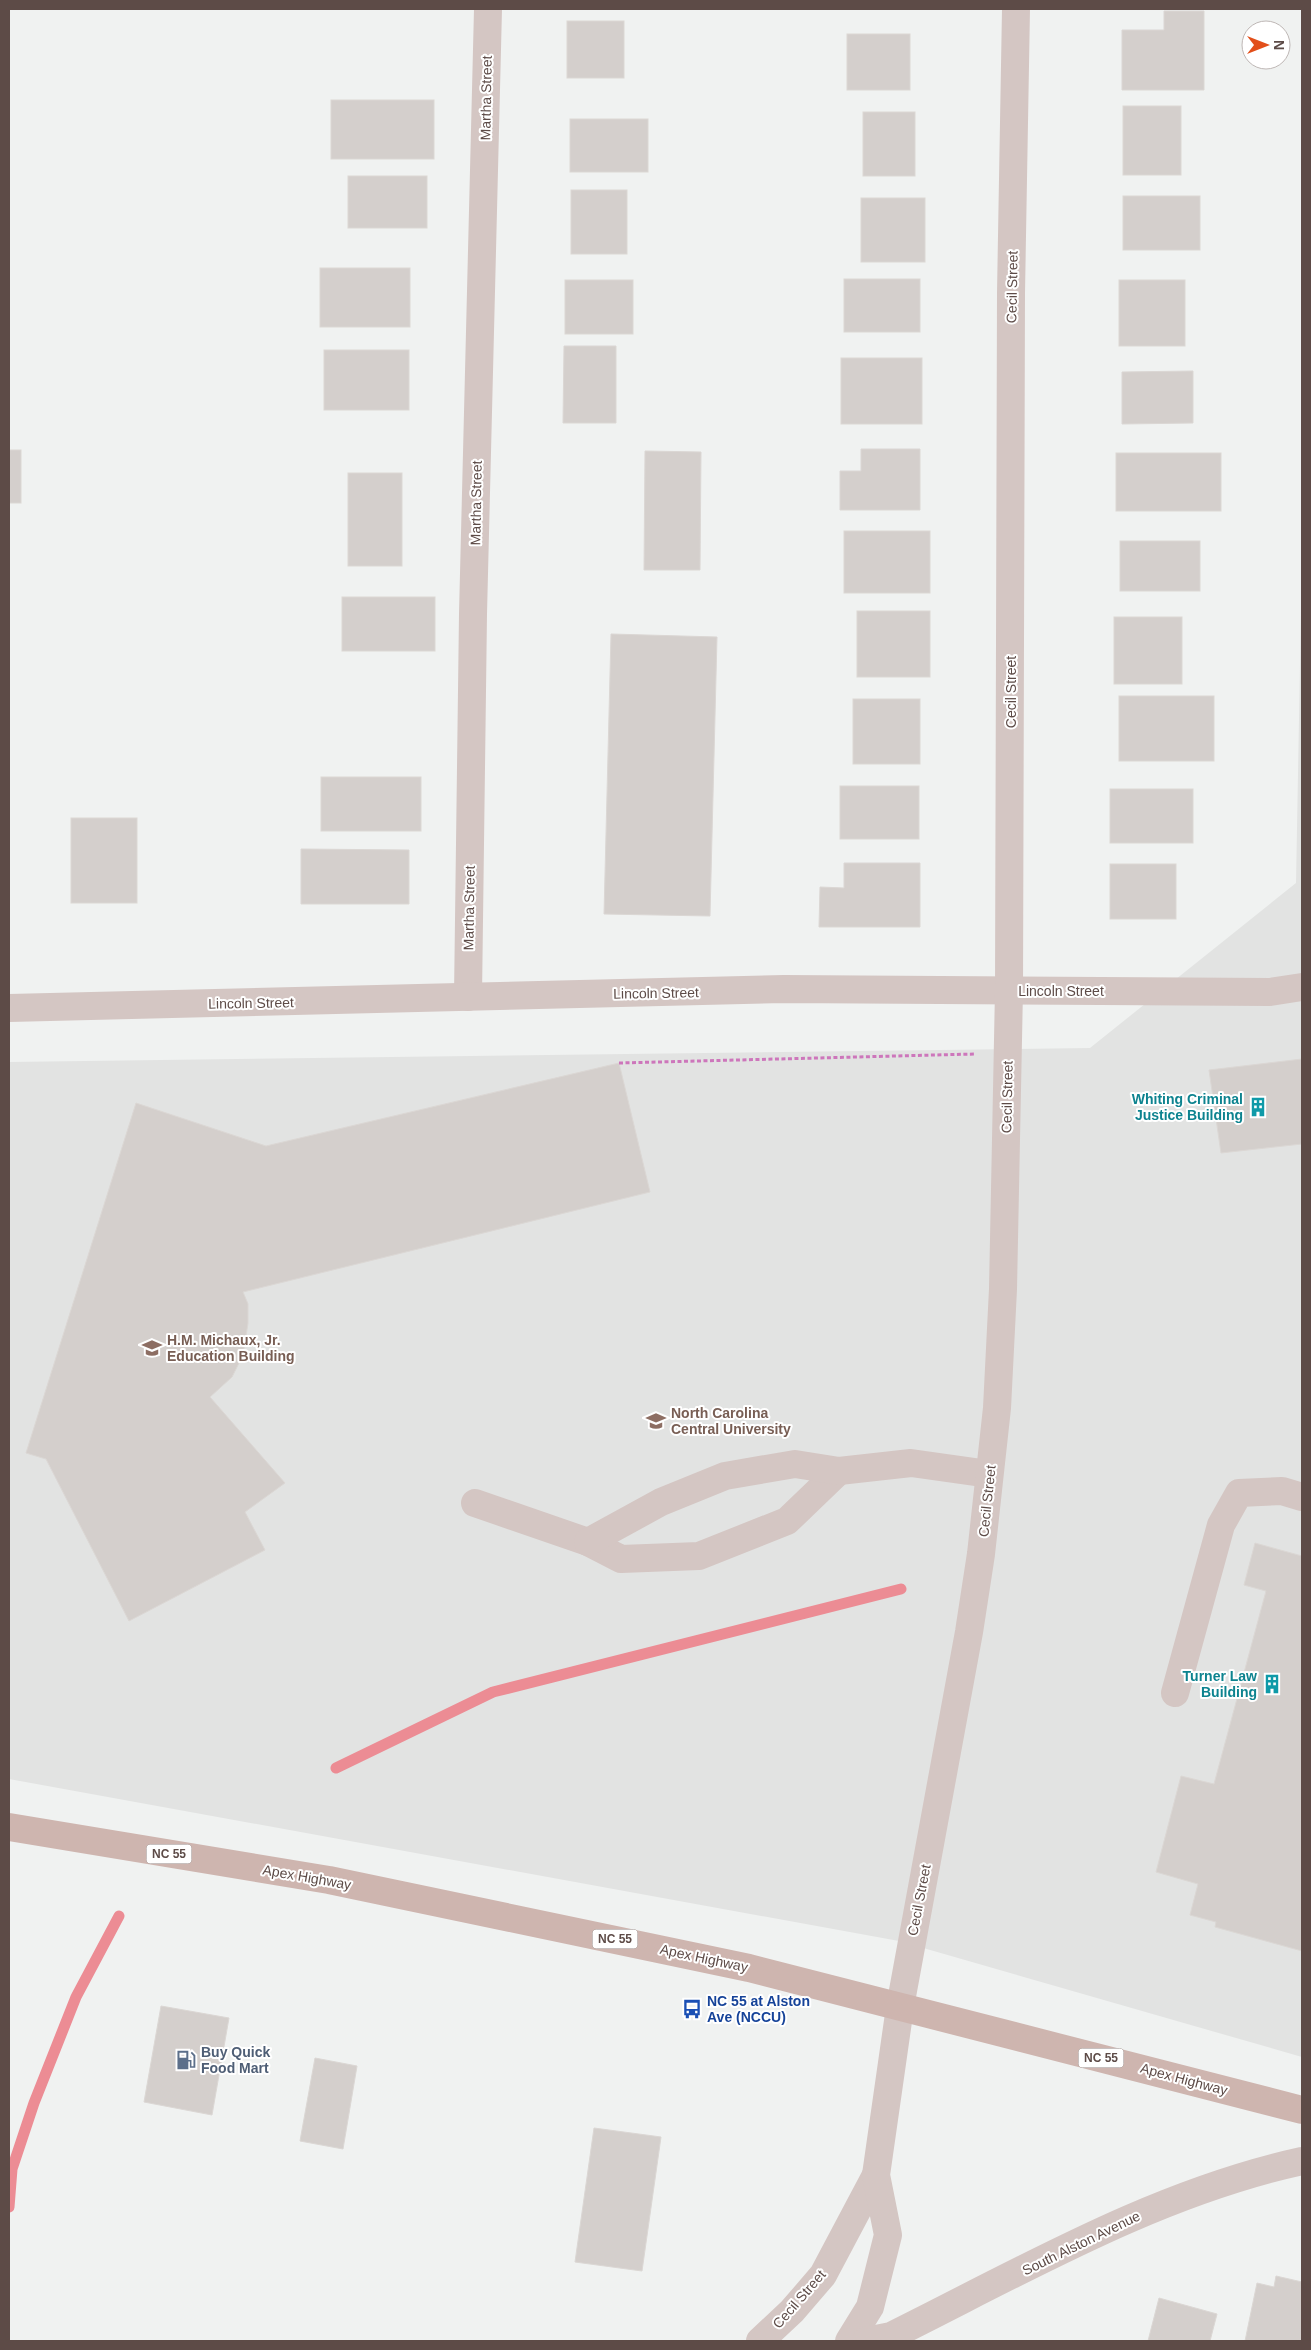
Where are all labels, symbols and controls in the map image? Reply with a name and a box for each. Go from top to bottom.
north arrow [1241,20,1291,70]
text: N [1271,40,1287,50]
street label: Martha Street [477,55,495,141]
street label: Cecil Street [1003,251,1021,323]
street label: Martha Street [467,460,485,546]
street label: Cecil Street [1003,656,1019,728]
street label: Martha Street [460,865,478,951]
street label: Lincoln Street [1018,983,1104,999]
street label: Lincoln Street [613,984,699,1002]
street label: Lincoln Street [208,994,294,1012]
street label: Cecil Street [998,1061,1016,1133]
place label: Whiting Criminal Justice Building [1132,1091,1243,1123]
building icon: Whiting Criminal Justice Building [1247,1096,1269,1118]
place label: H.M. Michaux, Jr. Education Building [167,1332,295,1364]
school or university icon: H.M. Michaux, Jr. Education Building [141,1337,163,1359]
place label: North Carolina Central University [671,1405,791,1437]
school or university icon: North Carolina Central University [645,1410,667,1432]
street label: Cecil Street [975,1464,999,1538]
place label: Turner Law Building [1183,1668,1257,1700]
building icon: Turner Law Building [1261,1673,1283,1695]
road number: NC 55 [146,1845,192,1864]
street label: Apex Highway [262,1861,352,1893]
street label: Cecil Street [904,1863,934,1937]
road number: NC 55 [592,1930,638,1948]
street label: Apex Highway [659,1941,749,1975]
place label: NC 55 at Alston Ave (NCCU) [707,1993,810,2025]
bus stop icon: NC 55 at Alston Ave (NCCU) [681,1998,703,2020]
place label: Buy Quick Food Mart [201,2044,270,2076]
road number: NC 55 [1078,2048,1124,2068]
fuel station icon: Buy Quick Food Mart [175,2049,197,2071]
street label: Apex Highway [1139,2060,1229,2098]
street label: South Alston Avenue [1020,2207,1143,2278]
street label: Cecil Street [769,2266,829,2332]

